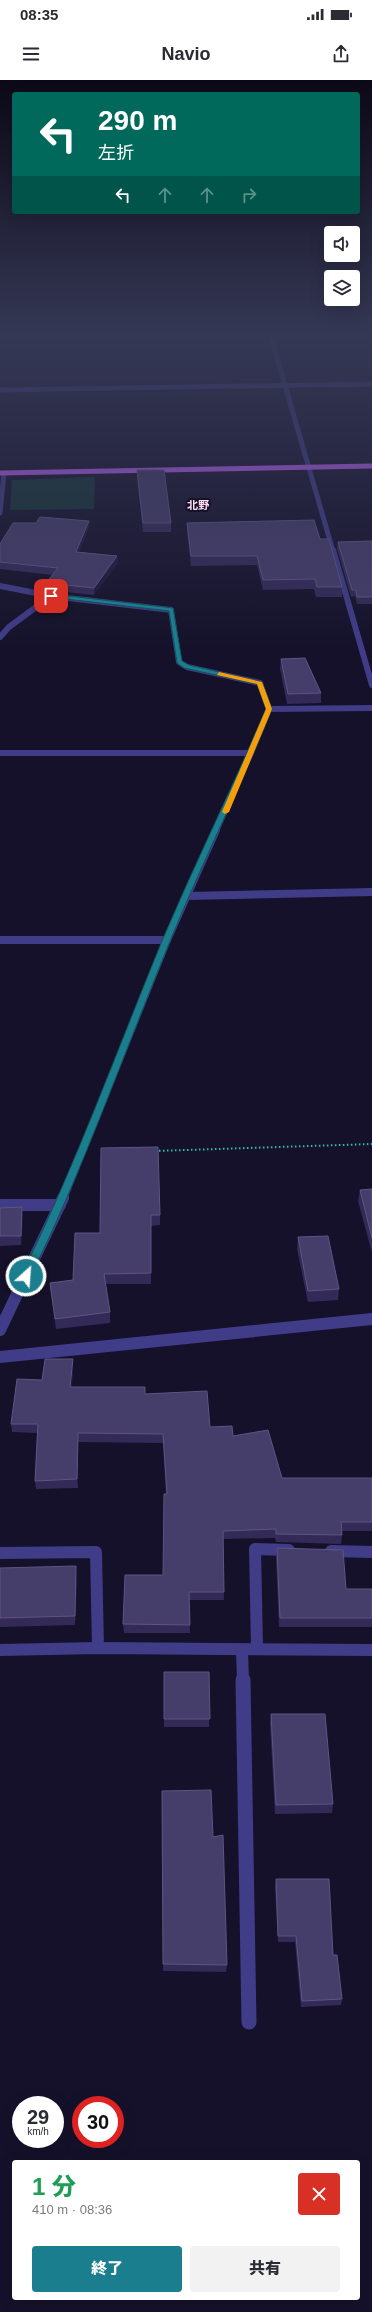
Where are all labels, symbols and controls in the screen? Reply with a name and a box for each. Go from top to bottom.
text: 08:35 [20,6,58,23]
icon: menu [20,43,42,65]
icon: share [330,43,352,65]
text: Navio [161,44,211,64]
text: 290 m [98,105,177,136]
icon: left [32,108,84,160]
text: 左折 [98,143,134,163]
icon: left [112,184,134,206]
icon: ahead [154,184,176,206]
icon: ahead [196,184,218,206]
icon: right [238,184,260,206]
map controls [324,226,360,306]
button: sound [324,226,360,262]
button: layers [324,270,360,306]
district label: 北野 [187,499,210,511]
pin [34,579,68,613]
icon: arrive [40,585,62,607]
position arrow [5,1255,47,1297]
speed limit sign: 30 [72,2096,124,2148]
text: 29 [27,2106,49,2128]
text: km/h [27,2126,49,2137]
text: 1 分 [32,2173,76,2200]
button: close [298,2173,340,2215]
text: 410 m · 08:36 [32,2202,112,2217]
button: 終了 [32,2246,182,2292]
button: 共有 [190,2246,340,2292]

